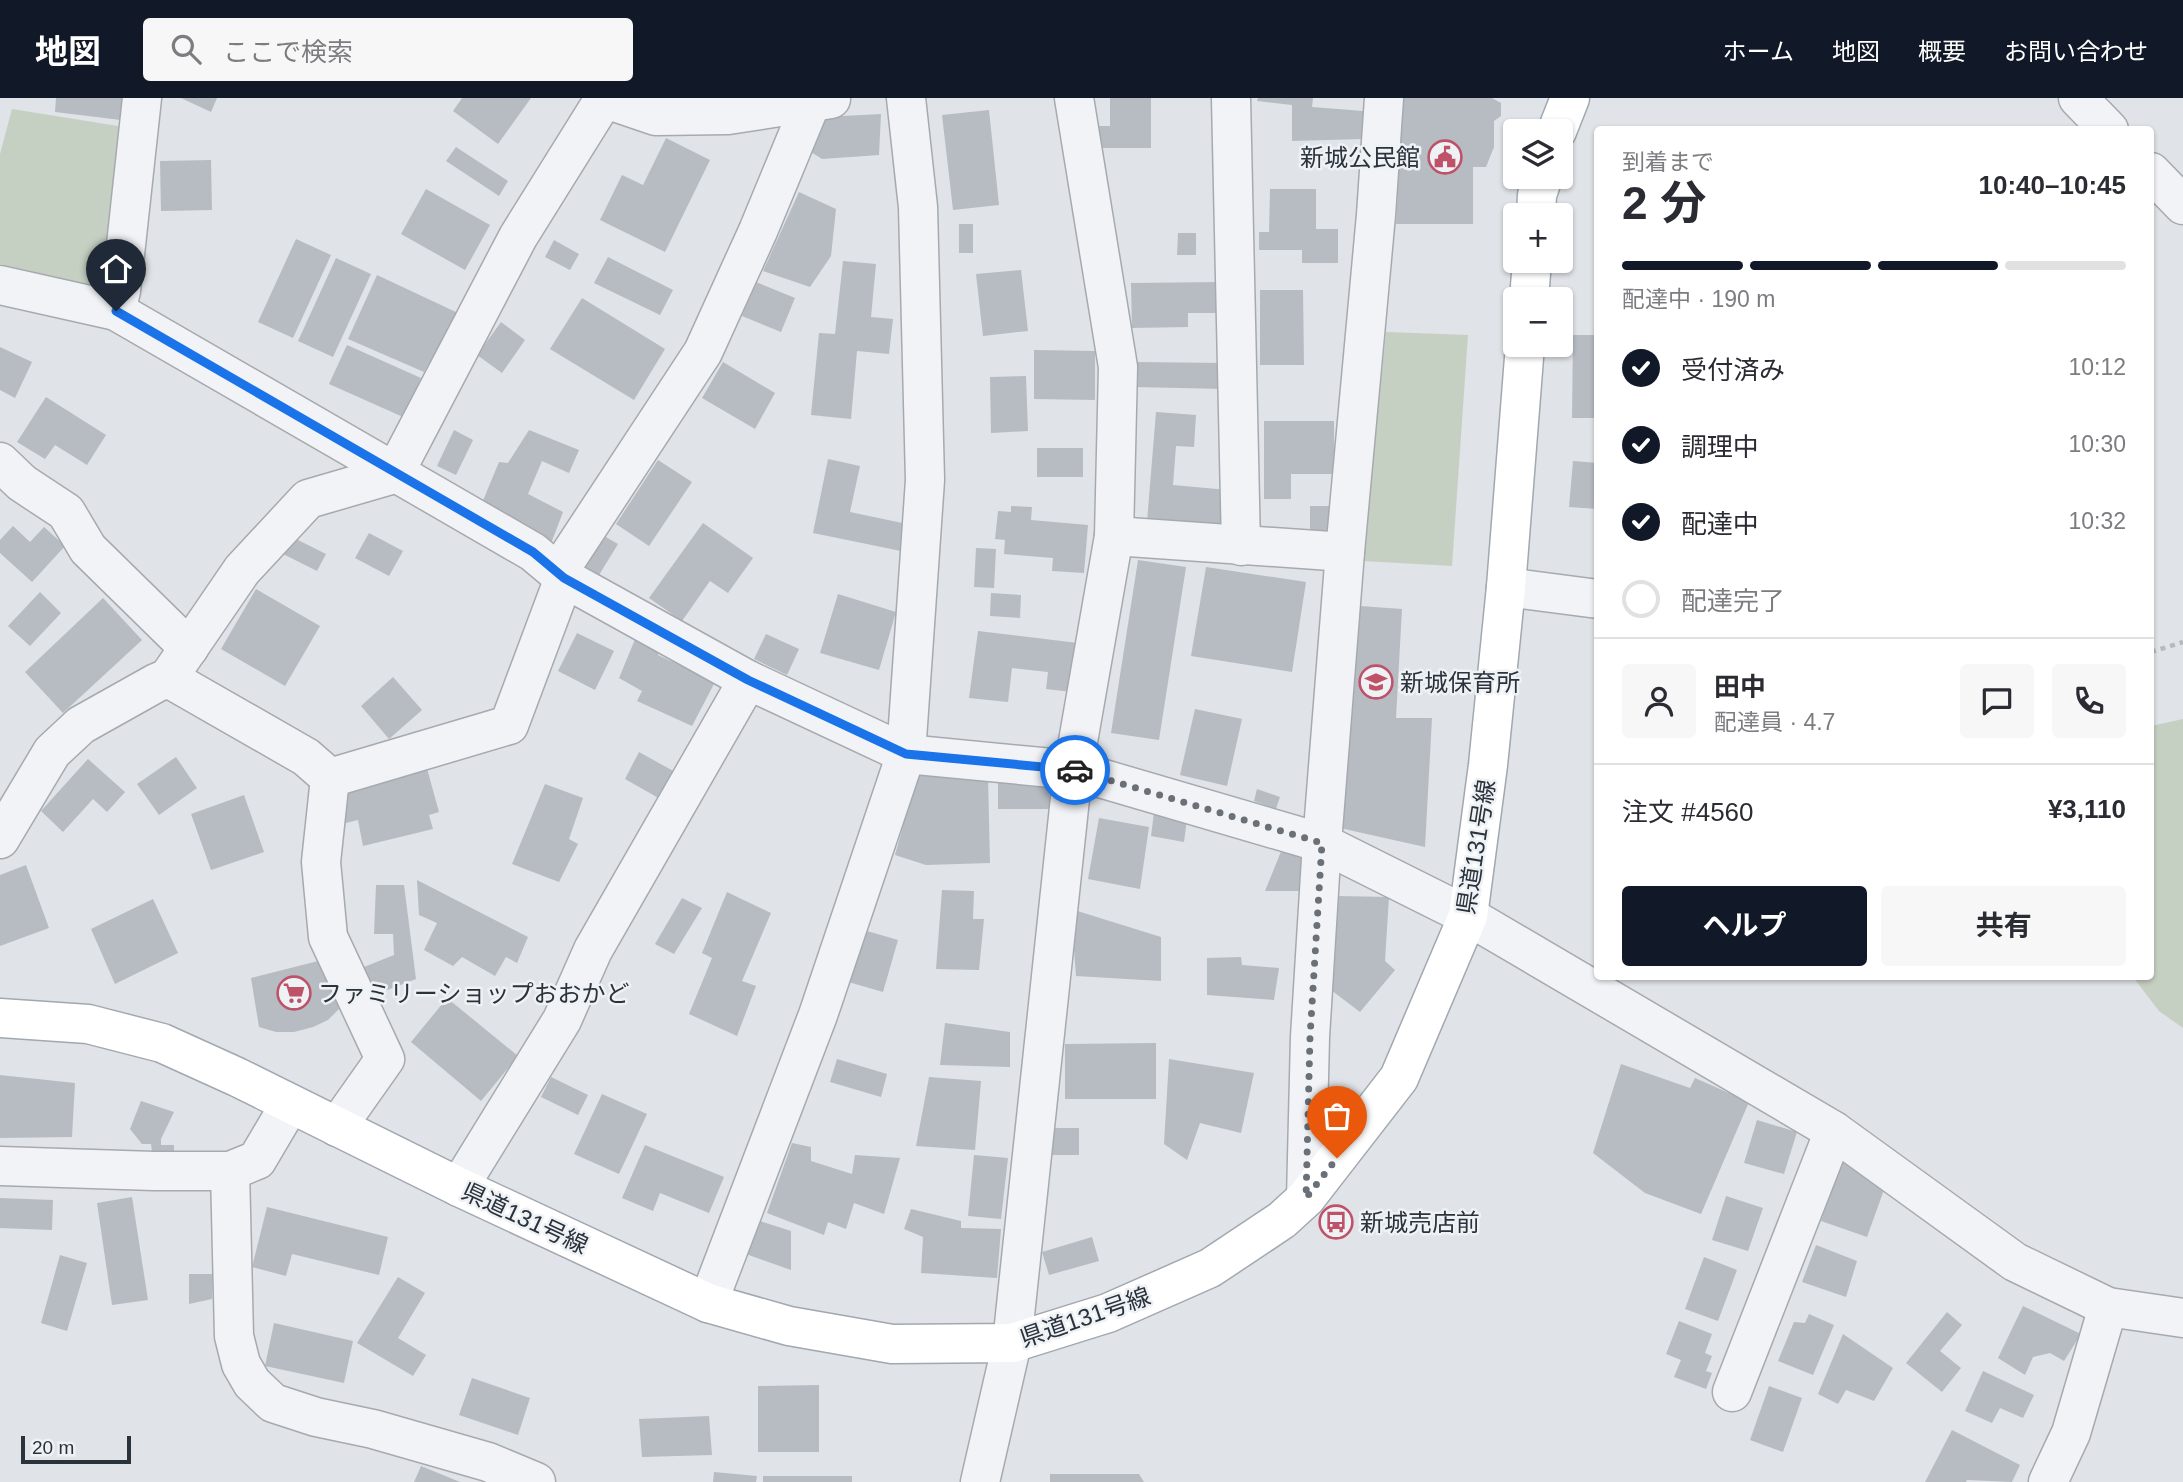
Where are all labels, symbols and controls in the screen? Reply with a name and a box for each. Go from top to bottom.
search box [143,18,633,81]
icon: search [167,30,205,68]
text: 地図 [35,33,101,70]
text: ここで検索 [223,37,353,67]
text: ホーム [1723,38,1794,65]
text: 地図 [1832,38,1880,65]
text: 概要 [1918,38,1966,65]
text: お問い合わせ [2004,38,2148,65]
map controls [1503,119,1573,357]
button: layers [1503,119,1573,189]
public building icon: 新城公民館 [1426,138,1464,176]
place label: 新城公民館 [1300,144,1420,171]
text: 到着まで [1622,149,1714,175]
text: 10:40–10:45 [1979,170,2126,200]
text: 2 分 [1622,177,1706,229]
button: + [1503,203,1573,273]
pin [86,239,146,311]
icon: home [97,250,135,288]
text: 配達中 · 190 m [1622,286,1775,312]
button: − [1503,287,1573,357]
icon: check [1622,349,1660,387]
text: 10:12 [2068,354,2126,380]
text: 受付済み [1681,355,1785,385]
icon: check [1622,426,1660,464]
text: 10:30 [2068,431,2126,457]
text: 調理中 [1681,432,1759,462]
icon: check [1622,503,1660,541]
text: 10:32 [2068,508,2126,534]
text: 配達中 [1681,509,1759,539]
text: 配達完了 [1681,586,1785,616]
school or university icon: 新城保育所 [1357,663,1395,701]
button: person [1622,664,1696,738]
button: chat [1960,664,2034,738]
button: phone [2052,664,2126,738]
place label: 新城保育所 [1400,669,1520,696]
text: 田中 [1714,672,1766,702]
text: 配達員 · 4.7 [1714,709,1835,735]
courier [1040,735,1110,805]
icon: car [1056,751,1094,789]
street label: 県道131号線 [1452,778,1500,916]
text: ¥3,110 [2048,794,2126,824]
text: 注文 #4560 [1622,797,1754,827]
button: ヘルプ [1622,886,1867,966]
button: 共有 [1881,886,2126,966]
supermarket icon: ファミリーショップおおかど [275,974,313,1012]
place label: ファミリーショップおおかど [318,980,630,1007]
pin [1307,1086,1367,1158]
icon: bag [1318,1097,1356,1135]
street label: 県道131号線 [458,1177,592,1259]
bus stop icon: 新城売店前 [1317,1203,1355,1241]
place label: 新城売店前 [1360,1209,1480,1236]
street label: 県道131号線 [1016,1282,1154,1352]
scale bar [21,1433,131,1465]
text: 20 m [32,1437,74,1458]

